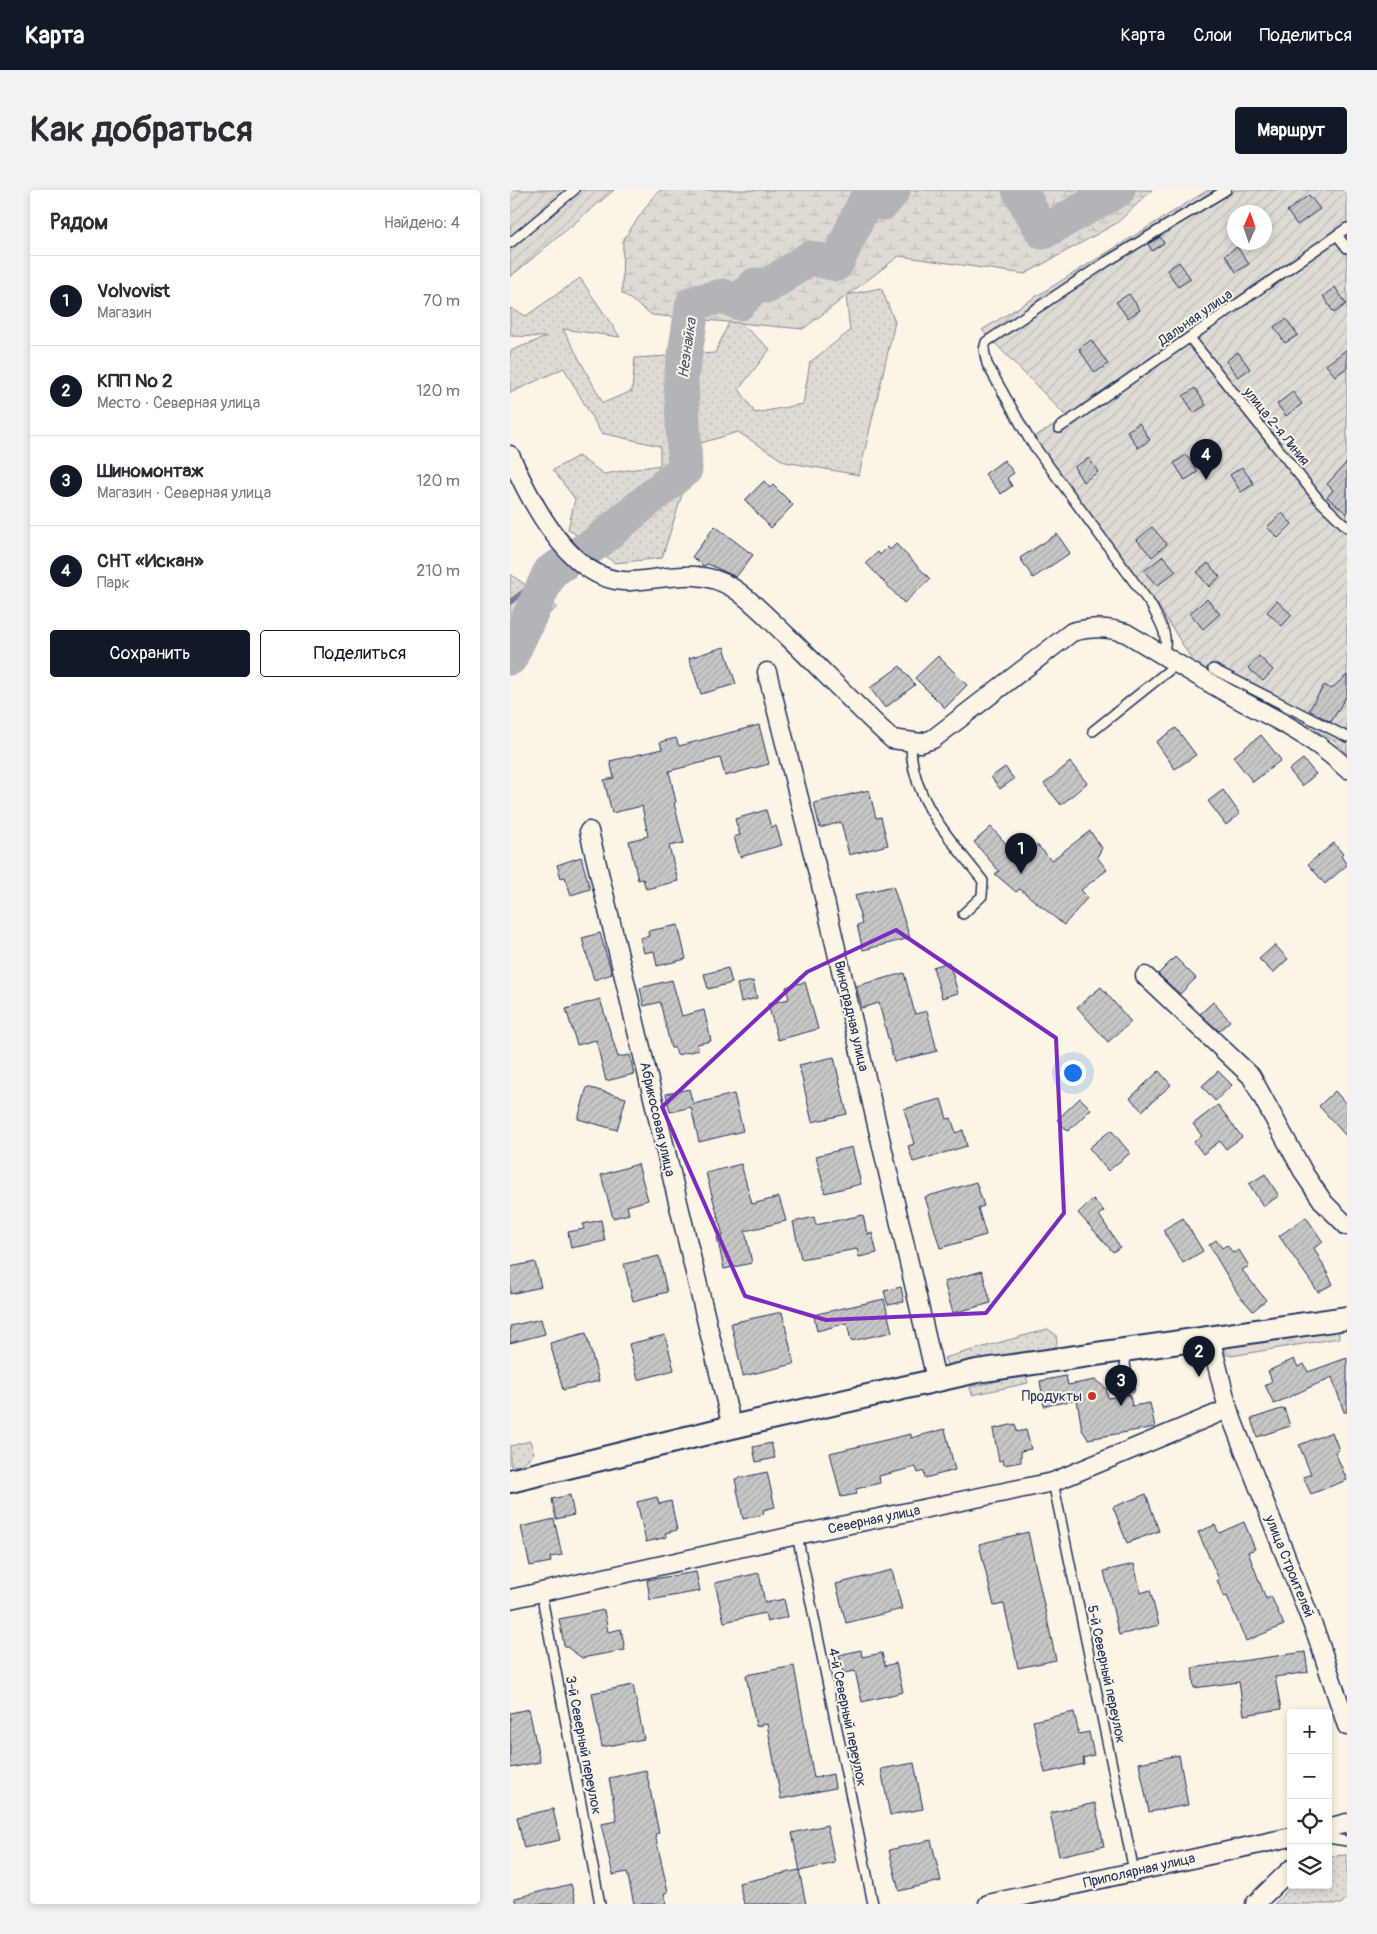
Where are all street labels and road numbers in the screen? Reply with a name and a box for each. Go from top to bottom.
street label: Дальняя улица [1154,286,1236,350]
street label: улица 2-я Линия [1239,383,1313,469]
street label: Виноградная улица [831,959,872,1073]
street label: Абрикосовая улица [636,1060,679,1178]
street label: Северная улица [826,1501,922,1538]
street label: улица Строителей [1261,1512,1318,1620]
street label: 5-й Северный переулок [1084,1604,1129,1745]
street label: 4-й Северный переулок [825,1646,870,1788]
street label: 3-й Северный переулок [562,1674,605,1816]
street label: Приполярная улица [1081,1849,1197,1892]

